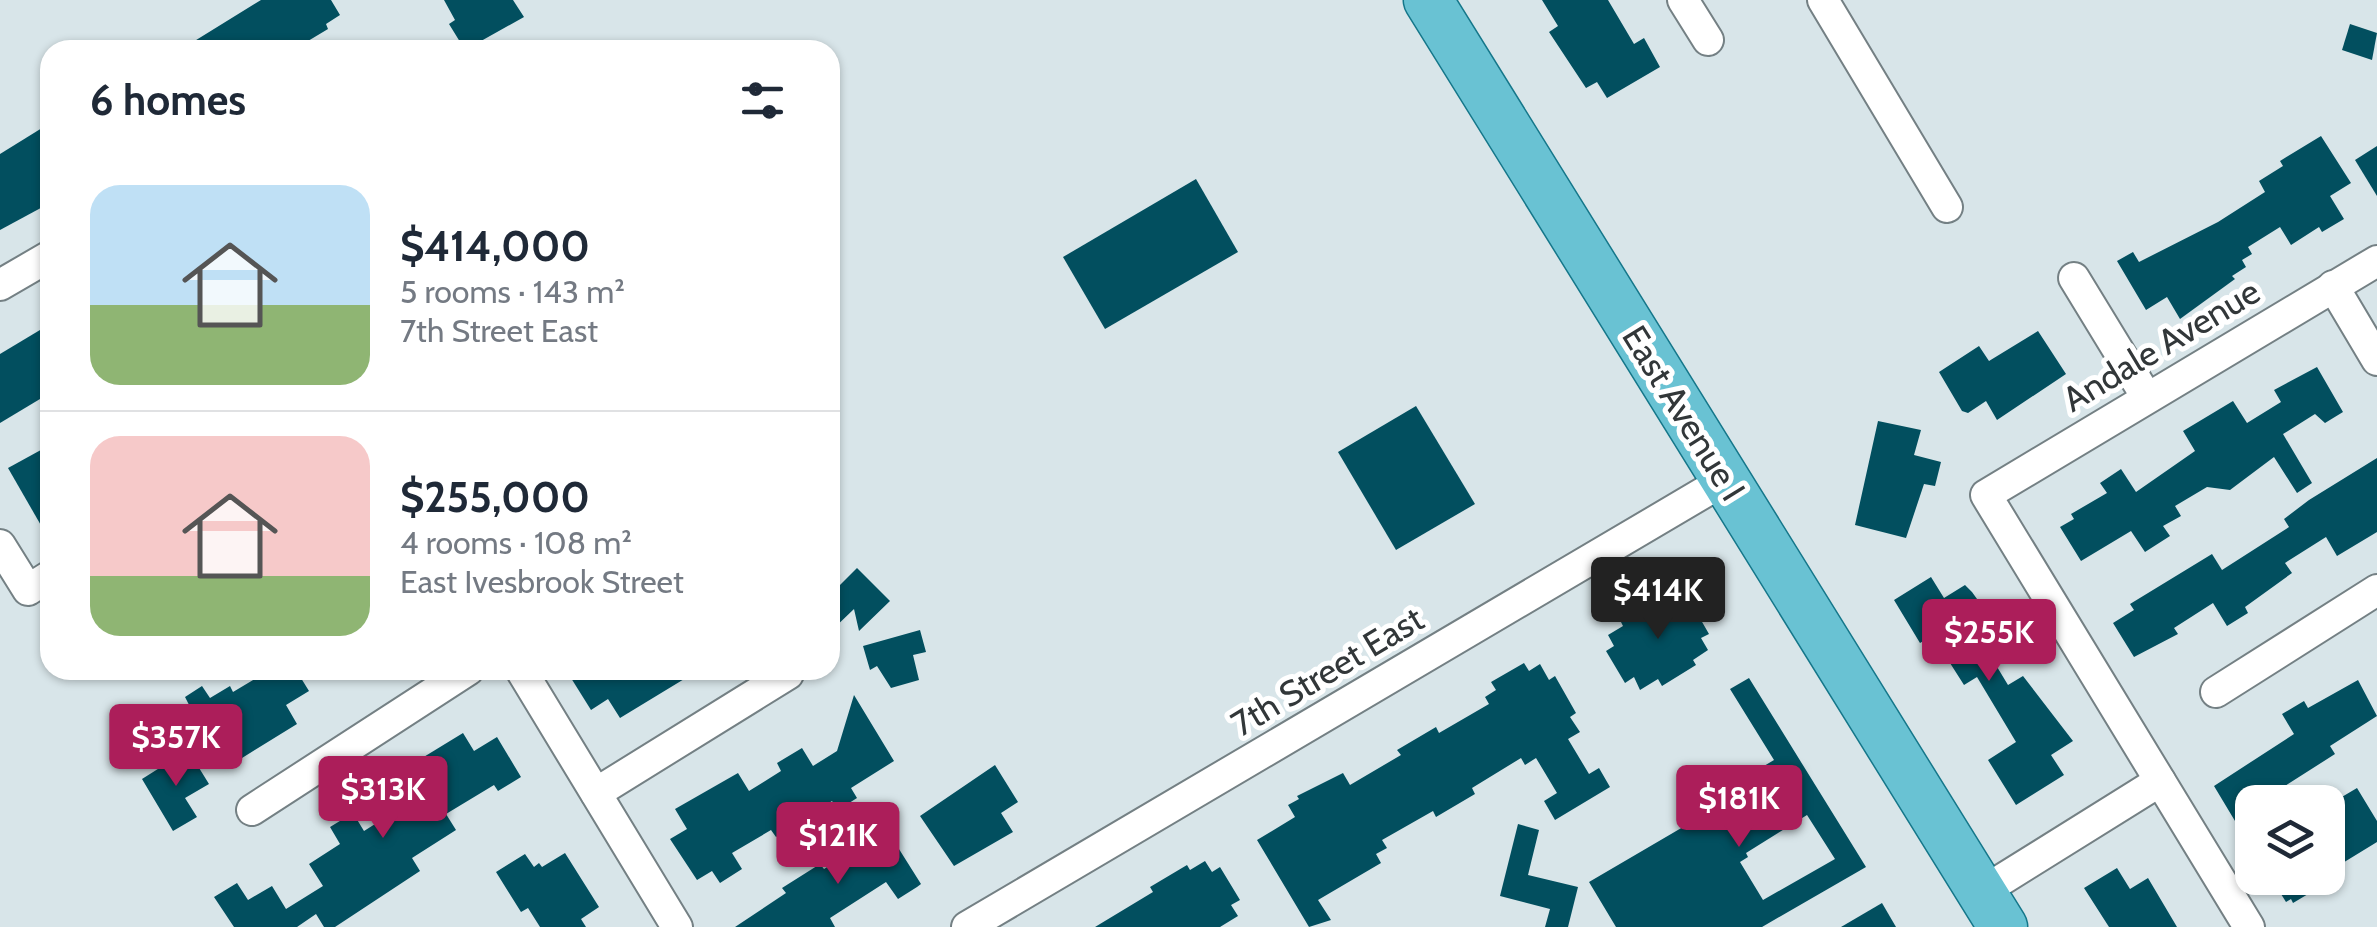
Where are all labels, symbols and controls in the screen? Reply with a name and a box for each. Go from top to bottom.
icon: filters [735,73,790,128]
text: 6 homes [90,74,246,126]
text: $414,000 [400,220,590,272]
icon: home [170,225,290,345]
street label: Andale Avenue [2055,269,2267,421]
text: 5 rooms · 143 m² [400,272,625,311]
text: 7th Street East [400,311,598,350]
street label: East Avenue I [1613,318,1755,508]
text: $255,000 [400,471,590,523]
icon: home [170,476,290,596]
text: 4 rooms · 108 m² [400,523,632,562]
pin: $414K [1588,557,1728,642]
text: East Ivesbrook Street [400,562,684,601]
text: $414K [1613,570,1703,609]
street label: 7th Street East [1223,597,1431,745]
pin: $255K [1919,599,2059,684]
text: $255K [1944,612,2034,651]
pin: $357K [106,704,246,789]
text: $357K [131,717,221,756]
pin: $313K [313,756,453,841]
pin: $181K [1669,765,1809,850]
text: $313K [341,769,425,808]
text: $181K [1698,778,1780,817]
map controls [2235,785,2345,895]
button: layers [2235,785,2345,895]
pin: $121K [768,802,908,887]
text: $121K [798,815,878,854]

